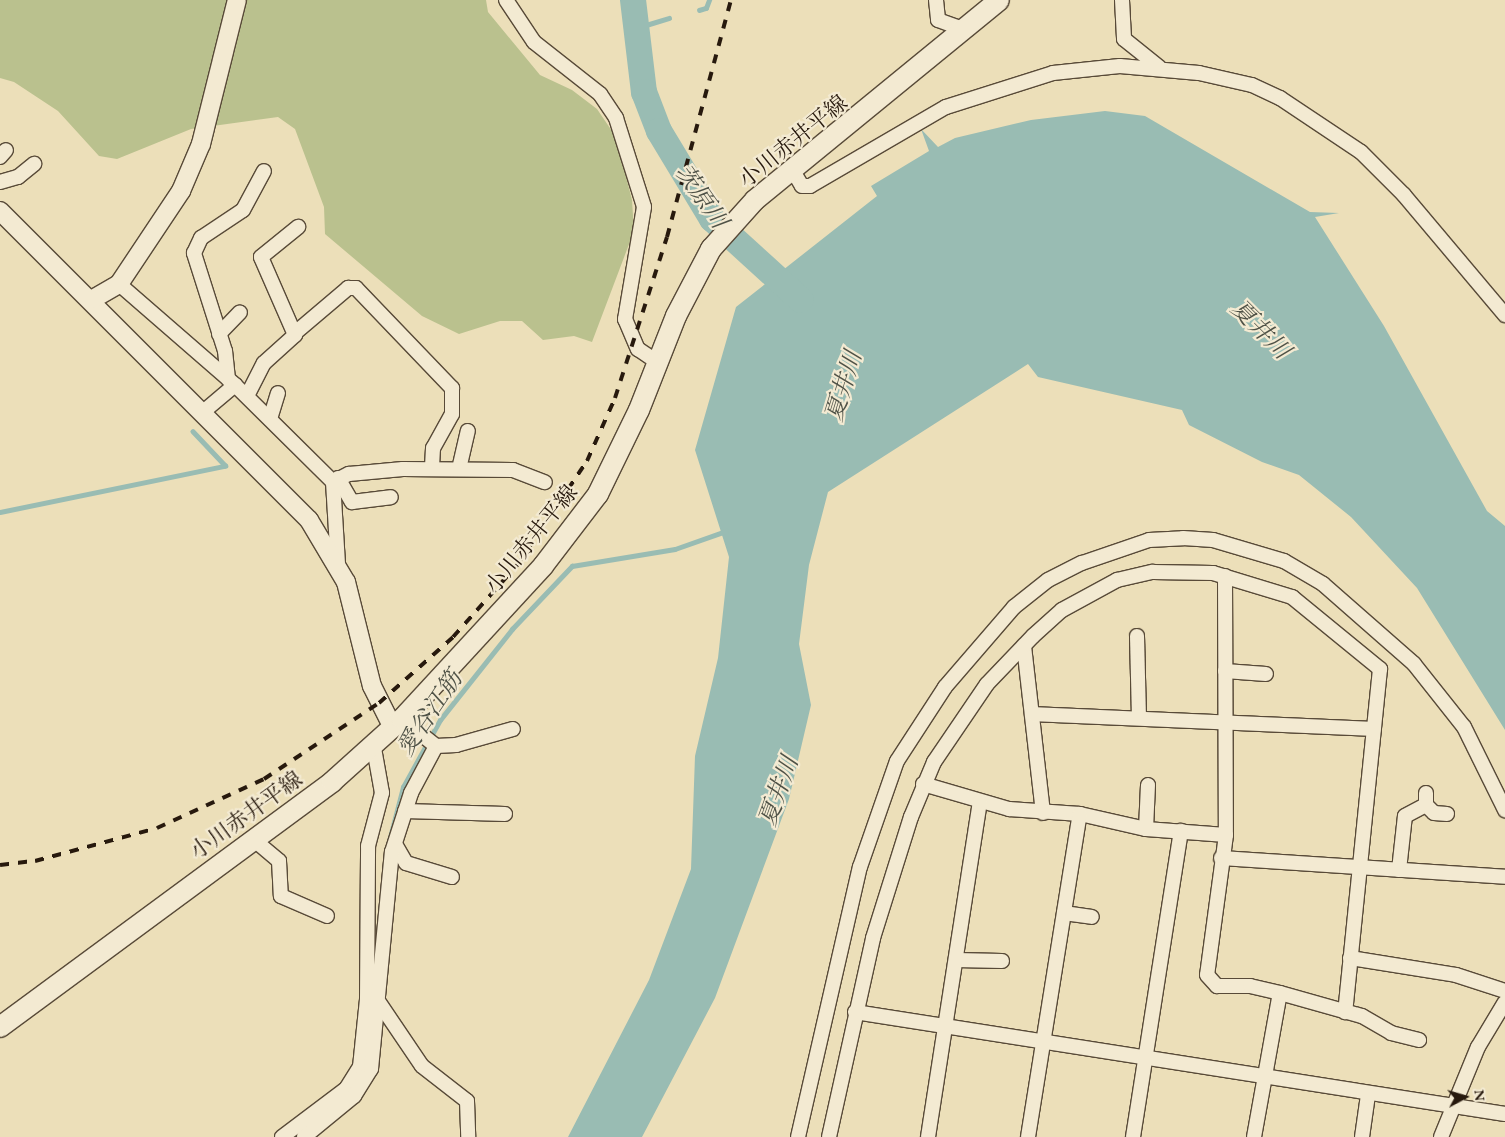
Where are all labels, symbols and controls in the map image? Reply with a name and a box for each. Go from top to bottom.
street label: 小川赤井平線 [733,89,853,193]
water label: 茨原川 [670,158,734,234]
water label: 夏井川 [1225,293,1297,365]
water label: 夏井川 [819,347,867,425]
street label: 小川赤井平線 [479,479,583,599]
water label: 愛谷江筋 [390,665,468,761]
water label: 夏井川 [752,752,804,830]
street label: 小川赤井平線 [185,766,307,864]
north arrow [1440,1072,1490,1122]
text: N [1470,1089,1489,1102]

